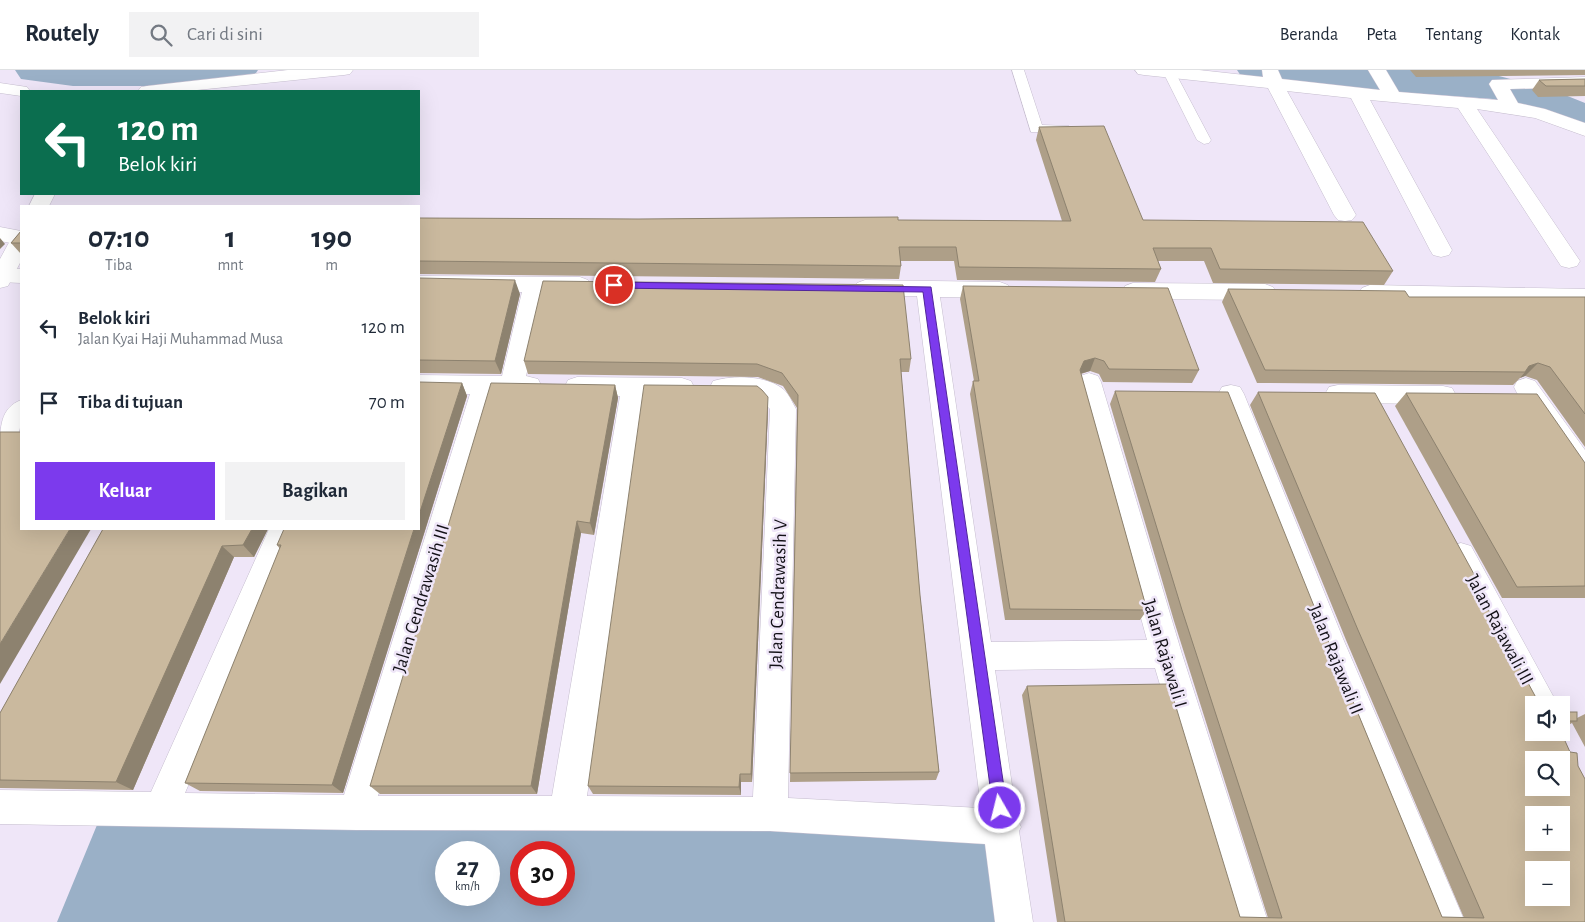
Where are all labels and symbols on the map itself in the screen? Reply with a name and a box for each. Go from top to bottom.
pin [593,264,635,306]
street label: Jalan Cendrawasih V [766,519,791,669]
street label: Jalan Cendrawasih III [390,522,453,675]
street label: Jalan Rajawali III [1463,571,1537,688]
street label: Jalan Rajawali I [1139,597,1190,710]
street label: Jalan Rajawali II [1305,602,1366,717]
position arrow [973,781,1025,833]
speed limit sign: 30 [510,841,575,906]

